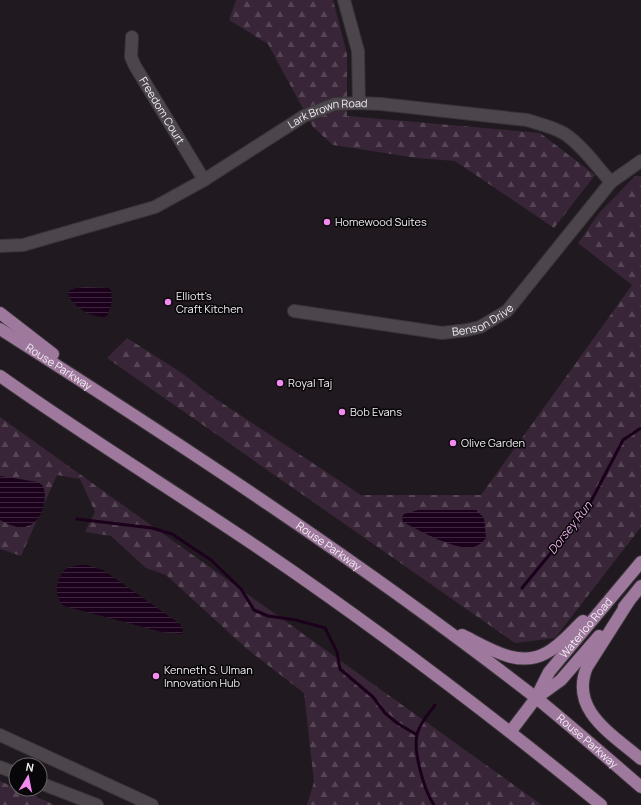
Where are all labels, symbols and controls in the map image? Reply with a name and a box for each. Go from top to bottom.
street label: Freedom Court [136,74,189,147]
street label: Lark Brown Road [285,95,368,132]
place label: Homewood Suites [335,214,427,229]
marker: Homewood Suites [322,217,332,227]
place label: Elliott's Craft Kitchen [176,288,243,316]
marker: Elliott's Craft Kitchen [163,297,173,307]
street label: Benson Drive [451,300,517,339]
street label: Rouse Parkway [23,339,95,393]
place label: Royal Taj [288,375,332,390]
marker: Royal Taj [275,378,285,388]
place label: Bob Evans [350,404,402,419]
marker: Bob Evans [337,407,347,417]
place label: Olive Garden [461,435,525,450]
marker: Olive Garden [448,438,458,448]
water label: Dorsey Run [544,497,596,558]
street label: Rouse Parkway [294,518,365,574]
street label: Waterloo Road [556,594,615,661]
place label: Kenneth S. Ulman Innovation Hub [164,662,253,690]
marker: Kenneth S. Ulman Innovation Hub [151,671,161,681]
street label: Rouse Parkway [554,710,622,771]
north arrow [8,757,48,797]
text: N [25,759,35,775]

